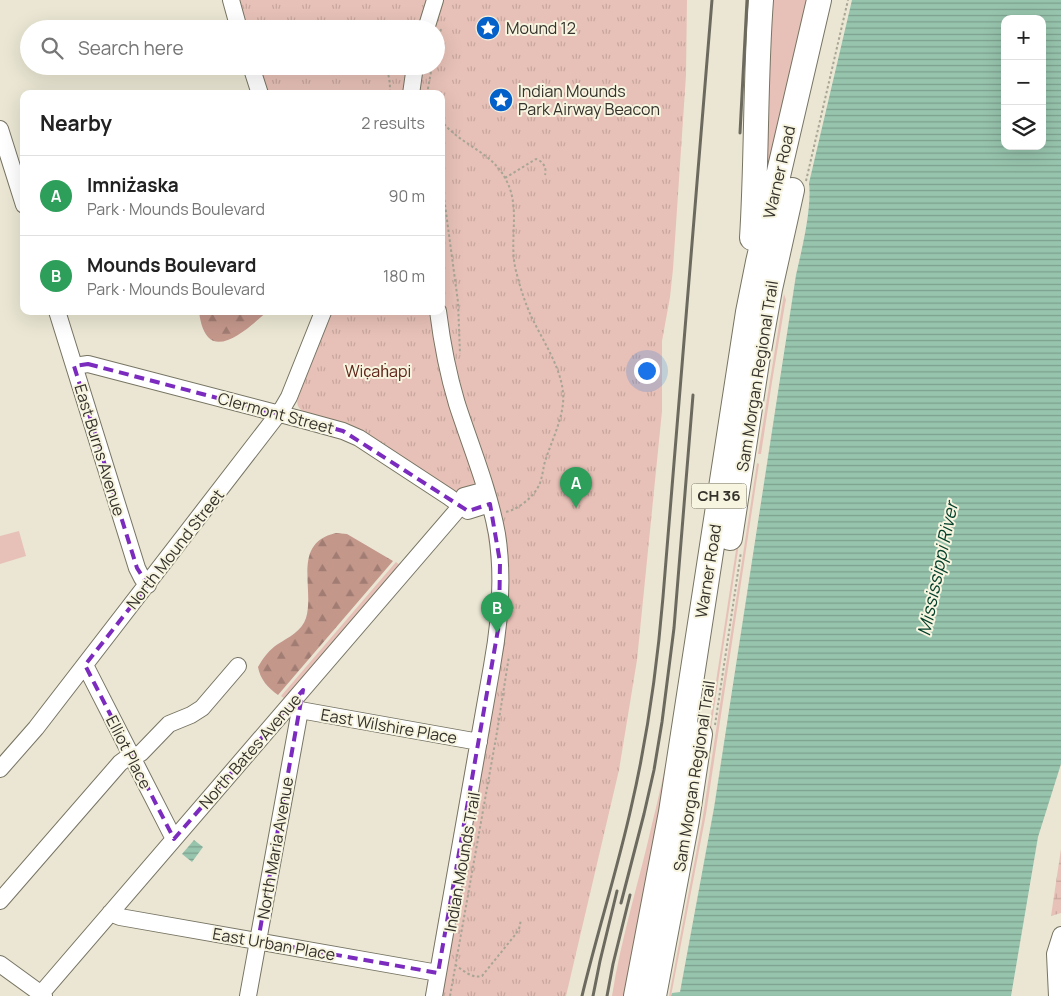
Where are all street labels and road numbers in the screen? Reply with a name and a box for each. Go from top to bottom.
street label: Warner Road [758,123,800,221]
street label: Sam Morgan Regional Trail [731,279,783,473]
street label: East Burns Avenue [69,381,131,519]
street label: Clermont Street [215,387,337,439]
street label: North Mound Street [121,484,229,614]
road number: CH 36 [692,484,746,508]
street label: Warner Road [690,523,726,619]
street label: Sam Morgan Regional Trail [668,679,720,873]
street label: North Bates Avenue [194,689,306,813]
street label: East Wilshire Place [319,703,459,749]
street label: Elliot Place [101,712,157,792]
street label: North Maria Avenue [252,775,298,921]
street label: Indian Mounds Trail [439,790,485,934]
street label: East Urban Place [211,922,337,966]

